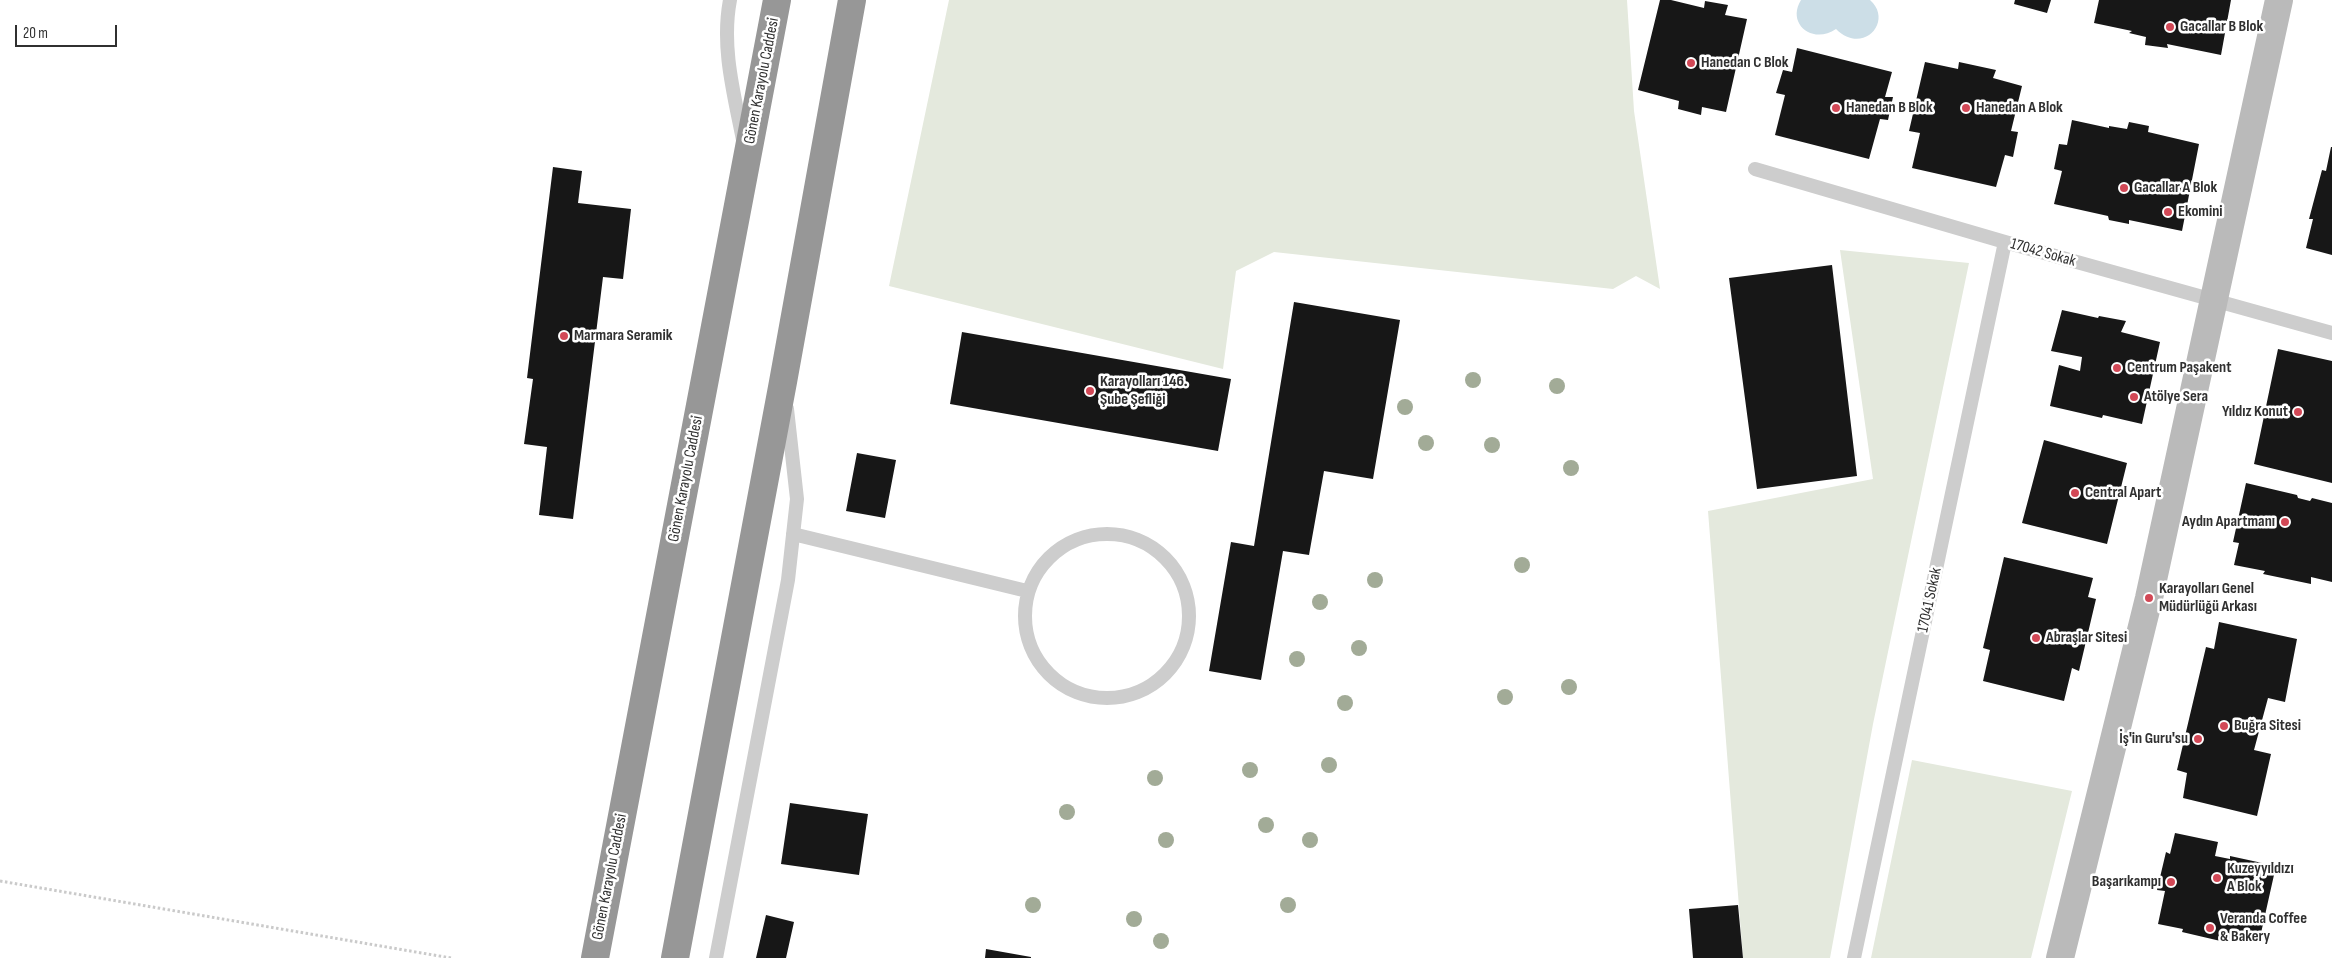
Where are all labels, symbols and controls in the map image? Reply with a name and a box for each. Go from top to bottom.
scale bar [18,15,120,47]
street label: Gönen Karayolu Caddesi [740,16,784,146]
place label: Gacallar B Blok [2180,17,2263,37]
marker: Gacallar B Blok [2164,21,2176,33]
text: 20 m [23,24,48,43]
place label: Hanedan C Blok [1701,53,1788,73]
marker: Hanedan C Blok [1685,57,1697,69]
place label: Hanedan B Blok [1846,98,1933,118]
place label: Hanedan A Blok [1976,98,2063,118]
marker: Hanedan B Blok [1830,102,1842,114]
marker: Hanedan A Blok [1960,102,1972,114]
place label: Gacallar A Blok [2134,178,2217,198]
marker: Gacallar A Blok [2118,182,2130,194]
place label: Ekomini [2178,202,2223,222]
marker: Ekomini [2162,206,2174,218]
street label: 17042 Sokak [2008,235,2078,271]
place label: Marmara Seramik [574,326,672,346]
marker: Marmara Seramik [558,330,570,342]
place label: Centrum Paşakent [2127,358,2232,378]
marker: Centrum Paşakent [2111,362,2123,374]
place label: Karayolları 146. Şube Şefliği [1100,372,1187,410]
marker: Karayolları 146. Şube Şefliği [1084,385,1096,397]
place label: Atölye Sera [2144,387,2208,407]
marker: Atölye Sera [2128,391,2140,403]
place label: Yıldız Konut [2222,402,2288,422]
marker: Yıldız Konut [2292,406,2304,418]
street label: Gönen Karayolu Caddesi [664,414,708,544]
place label: Central Apart [2085,483,2161,503]
marker: Central Apart [2069,487,2081,499]
place label: Aydın Apartmanı [2182,512,2275,532]
marker: Aydın Apartmanı [2279,516,2291,528]
street label: 17041 Sokak [1914,566,1946,634]
place label: Karayolları Genel Müdürlüğü Arkası [2159,579,2257,617]
marker: Karayolları Genel Müdürlüğü Arkası [2143,592,2155,604]
place label: Abraşlar Sitesi [2046,628,2127,648]
marker: Abraşlar Sitesi [2030,632,2042,644]
place label: Buğra Sitesi [2234,716,2301,736]
marker: Buğra Sitesi [2218,720,2230,732]
place label: İş'in Guru'su [2119,729,2188,749]
marker: İş'in Guru'su [2192,733,2204,745]
street label: Gönen Karayolu Caddesi [588,812,632,942]
place label: Kuzeyyıldızı A Blok [2227,859,2294,897]
place label: Başarıkampı [2092,872,2161,892]
marker: Kuzeyyıldızı A Blok [2211,872,2223,884]
marker: Başarıkampı [2165,876,2177,888]
place label: Veranda Coffee & Bakery [2220,909,2307,947]
marker: Veranda Coffee & Bakery [2204,922,2216,934]

